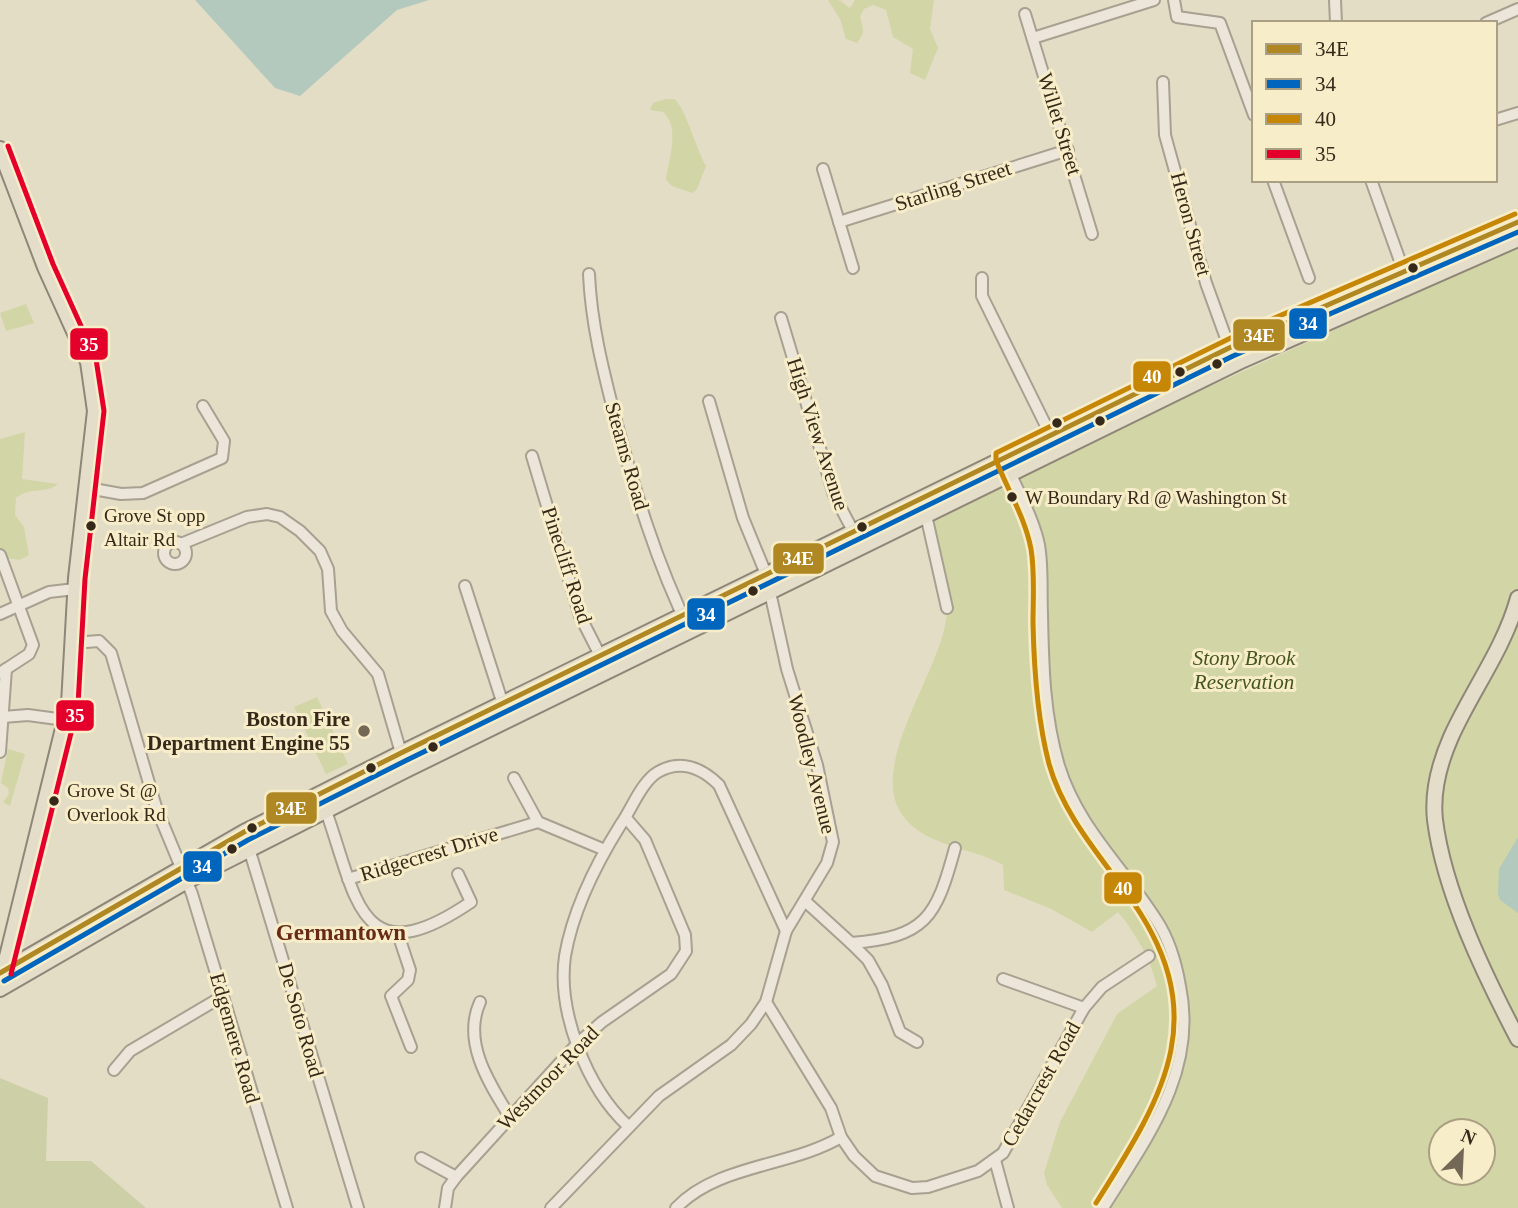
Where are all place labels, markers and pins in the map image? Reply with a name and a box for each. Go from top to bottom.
unlabelled marker [1406,261,1420,275]
unlabelled marker [1210,357,1224,371]
unlabelled marker [1173,365,1187,379]
unlabelled marker [1093,414,1107,428]
unlabelled marker [1050,416,1064,430]
place label: W Boundary Rd @ Washington St [1025,487,1287,508]
marker: W Boundary Rd @ Washington St [1005,490,1019,504]
place label: Grove St opp Altair Rd [104,505,205,550]
marker: Grove St opp Altair Rd [84,519,98,533]
unlabelled marker [855,520,869,534]
unlabelled marker [746,584,760,598]
place label: Boston Fire Department Engine 55 [147,707,350,755]
marker: Boston Fire Department Engine 55 [356,723,372,739]
unlabelled marker [426,740,440,754]
unlabelled marker [364,761,378,775]
place label: Grove St @ Overlook Rd [67,780,166,825]
marker: Grove St @ Overlook Rd [47,794,61,808]
unlabelled marker [245,821,259,835]
unlabelled marker [225,842,239,856]

